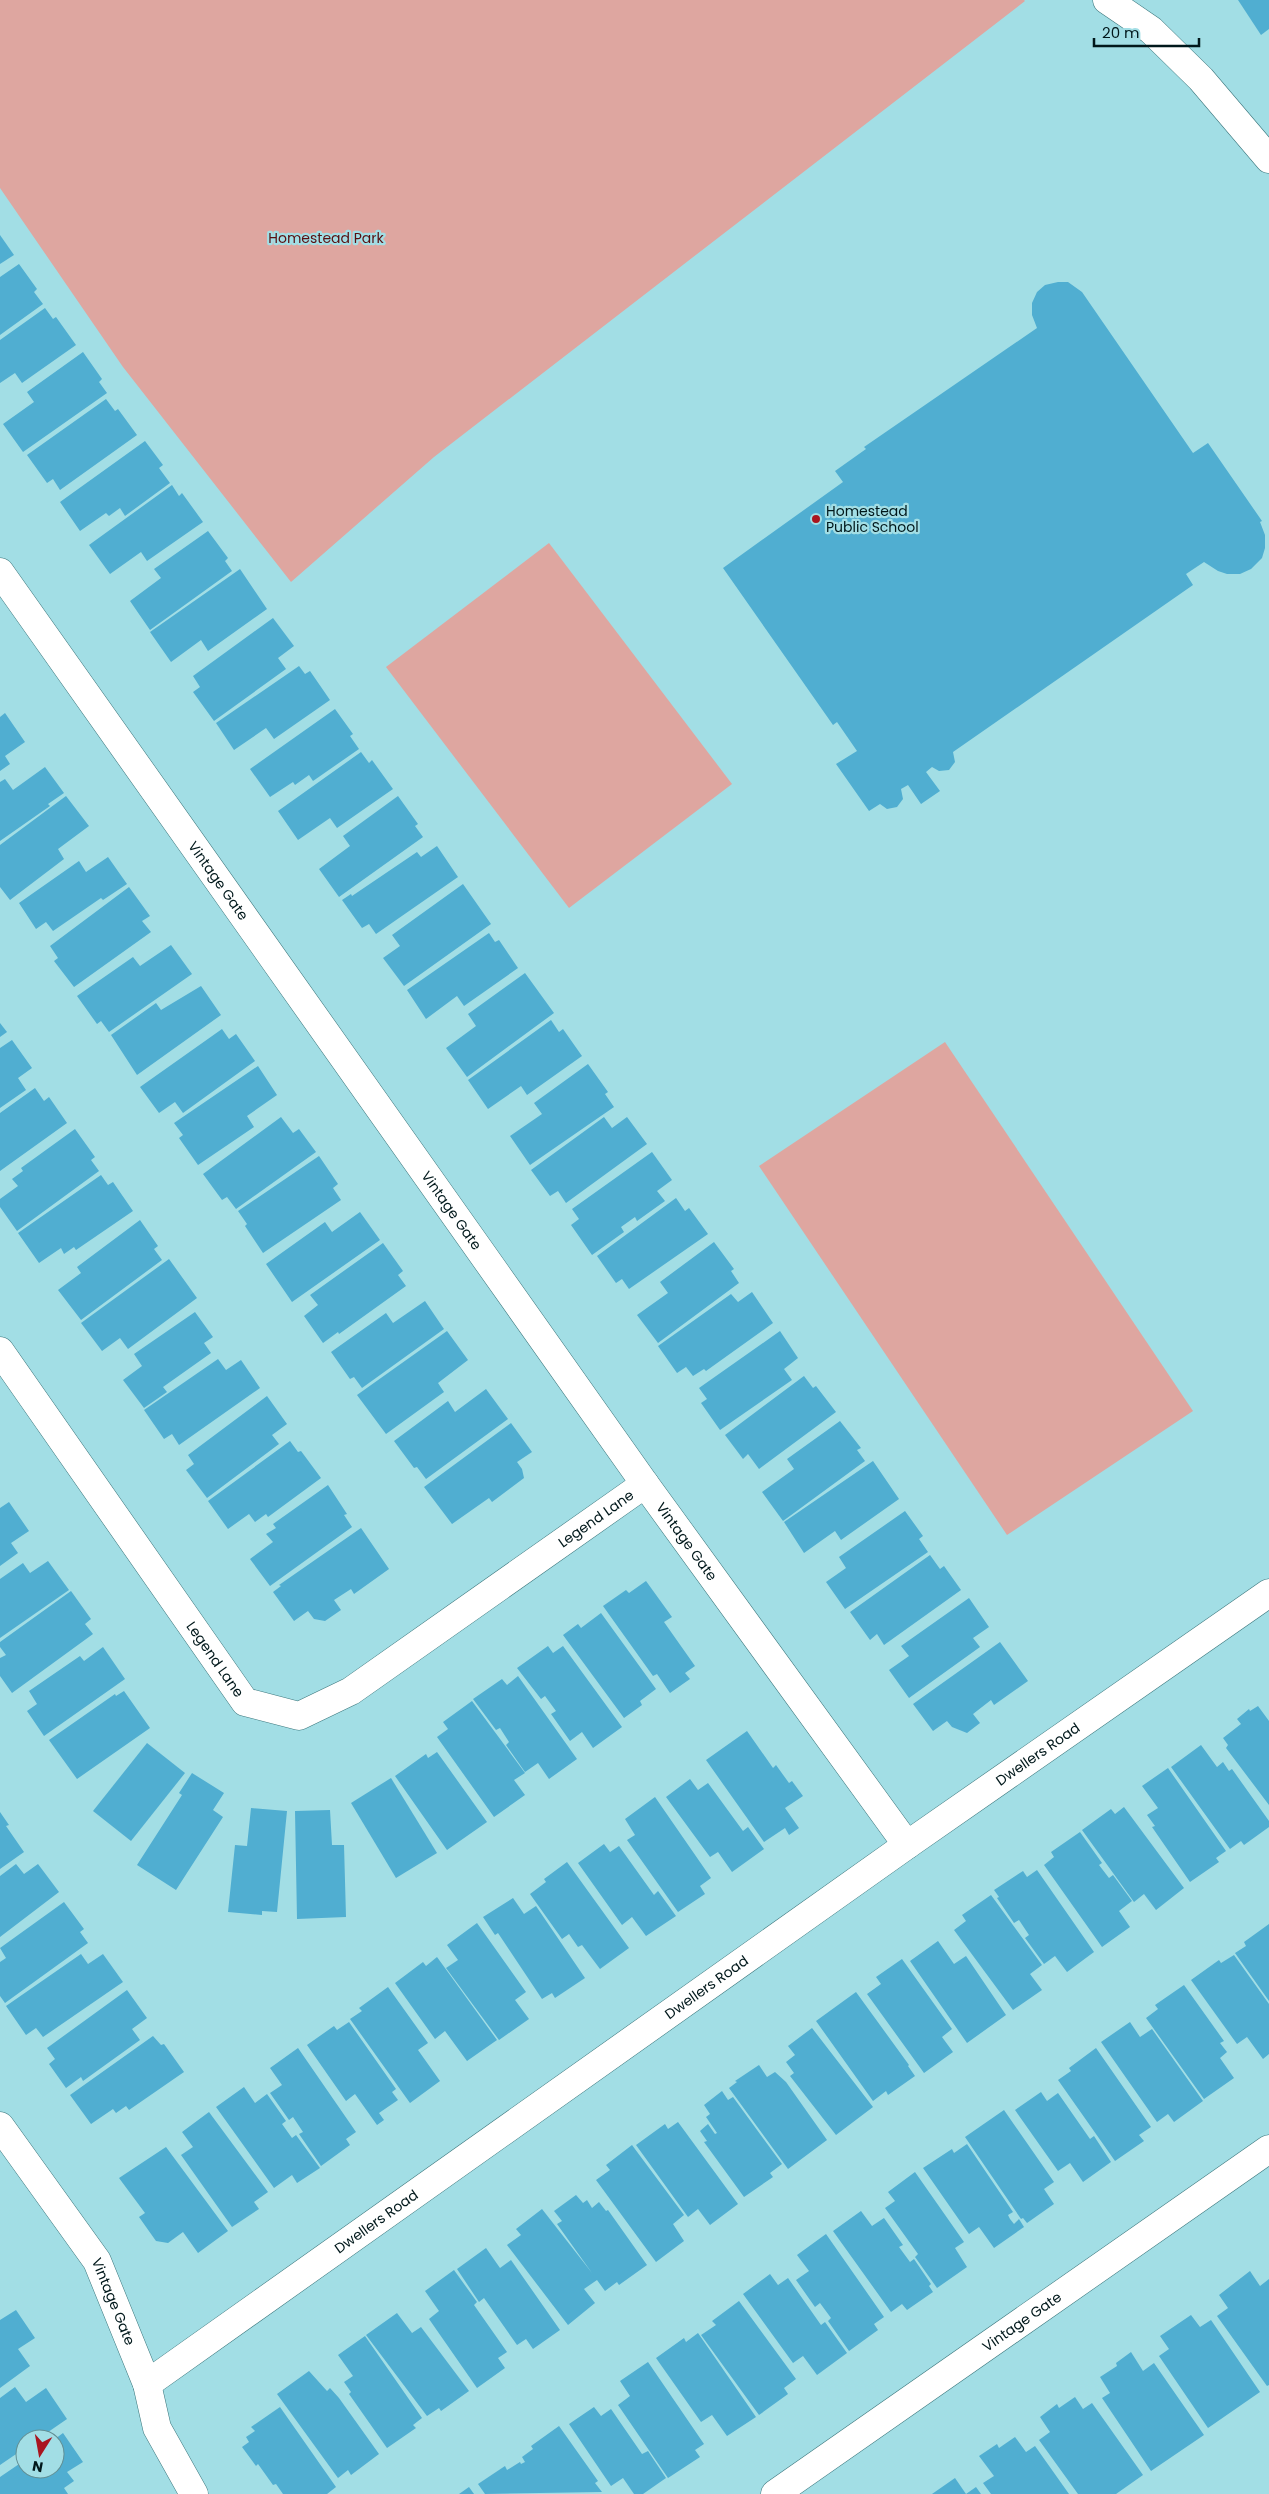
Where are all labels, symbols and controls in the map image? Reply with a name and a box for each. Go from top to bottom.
scale bar [1094,15,1199,47]
text: 20 m [1102,22,1140,43]
park label: Homestead Park [268,228,385,248]
place label: Homestead Public School [826,501,919,537]
marker: Homestead Public School [810,513,822,525]
street label: Vintage Gate [183,837,253,924]
street label: Vintage Gate [417,1167,487,1254]
street label: Legend Lane [554,1485,638,1552]
street label: Vintage Gate [651,1498,722,1585]
street label: Legend Lane [182,1617,249,1701]
street label: Dwellers Road [992,1718,1084,1790]
street label: Dwellers Road [661,1951,752,2024]
street label: Dwellers Road [330,2185,422,2258]
street label: Vintage Gate [87,2255,140,2348]
street label: Vintage Gate [978,2287,1066,2356]
north arrow [15,2429,65,2479]
text: N [30,2456,45,2478]

